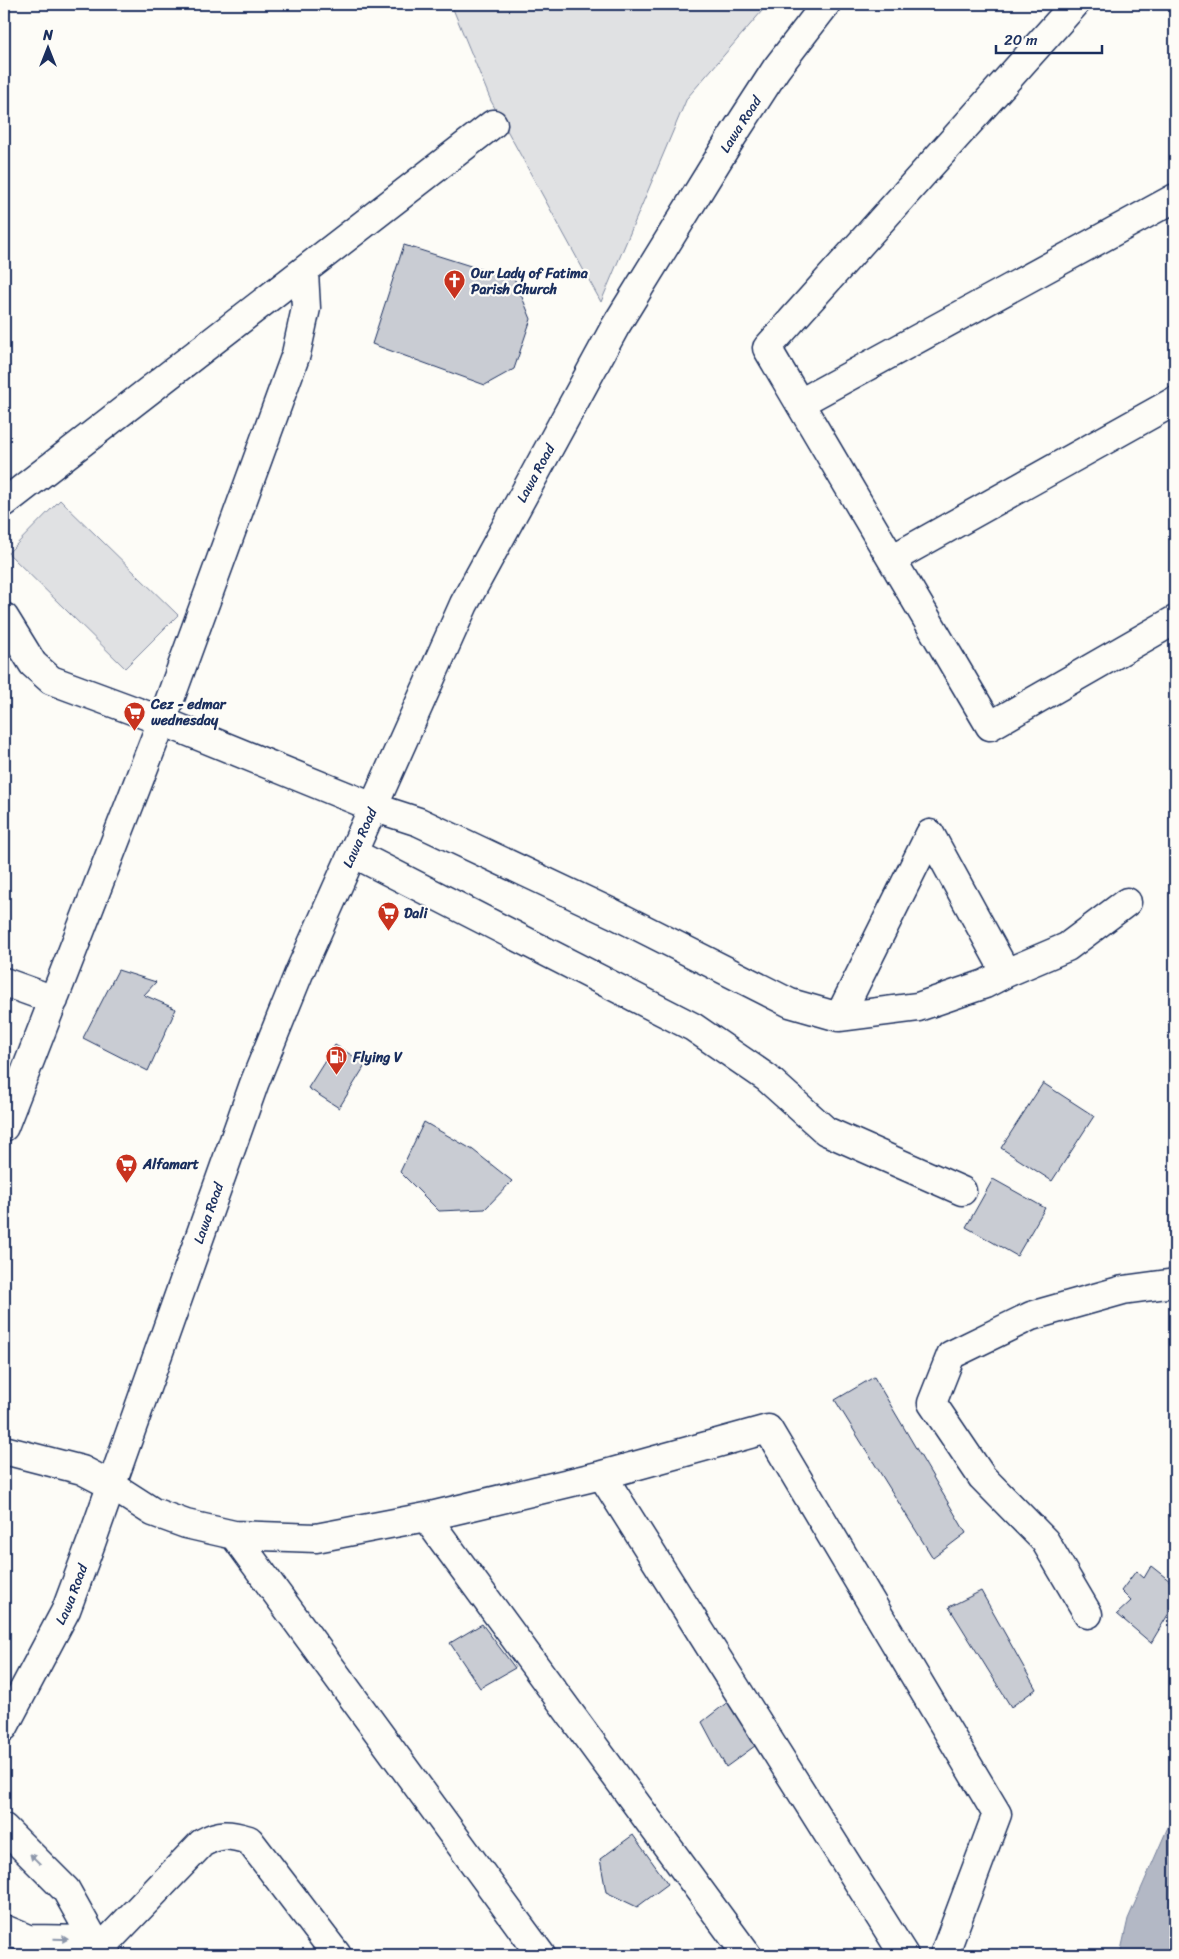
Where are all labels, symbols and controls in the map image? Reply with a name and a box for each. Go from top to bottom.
north arrow [22,22,72,72]
scale bar [996,22,1103,54]
text: N [42,23,53,48]
text: 20 m [1004,27,1038,53]
street label: Lawa Road [713,89,769,158]
place label: Our Lady of Fatima Parish Church [470,261,589,302]
church icon: Our Lady of Fatima Parish Church [443,269,467,300]
street label: Lawa Road [509,438,562,507]
place label: Cez - edmar wednesday [150,692,227,733]
supermarket icon: Cez - edmar wednesday [123,700,147,731]
street label: Lawa Road [335,802,385,872]
supermarket icon: Dali [376,901,400,932]
place label: Dali [404,901,428,926]
fuel station icon: Flying V [325,1045,349,1076]
place label: Flying V [352,1045,403,1070]
supermarket icon: Alfamart [115,1152,139,1183]
place label: Alfamart [142,1152,200,1177]
street label: Lawa Road [186,1177,231,1247]
street label: Lawa Road [48,1559,95,1629]
one-way arrow [29,1853,41,1865]
one-way arrow [53,1935,69,1943]

